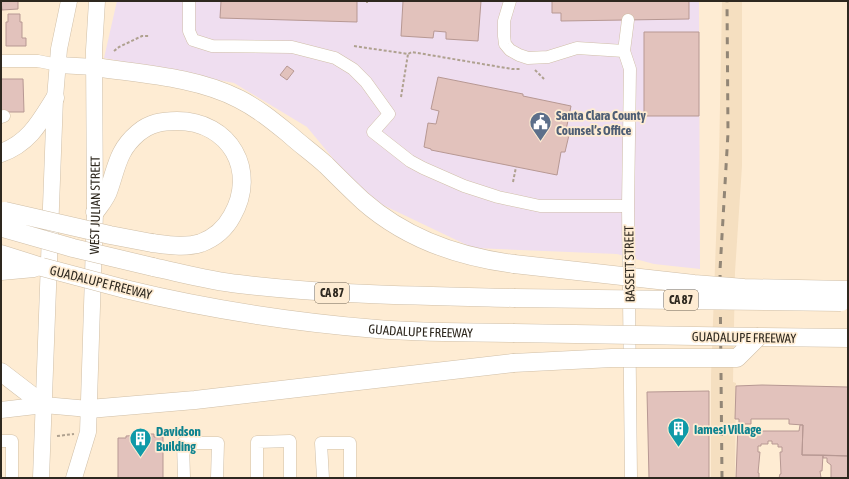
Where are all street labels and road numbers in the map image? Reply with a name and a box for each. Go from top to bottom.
street label: WEST JULIAN STREET [87,156,103,255]
street label: BASSETT STREET [621,225,638,302]
street label: GUADALUPE FREEWAY [48,263,154,302]
road number: CA 87 [315,283,349,303]
road number: CA 87 [664,290,698,310]
street label: GUADALUPE FREEWAY [368,321,473,340]
street label: GUADALUPE FREEWAY [692,329,797,346]

